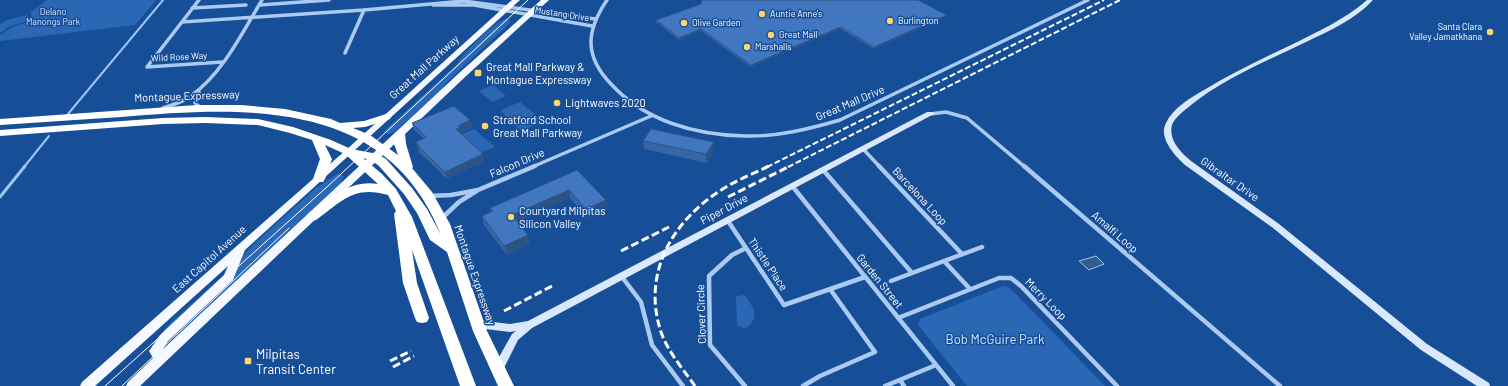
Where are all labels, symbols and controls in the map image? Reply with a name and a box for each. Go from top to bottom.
street label: Mustang Drive [534,4,590,23]
park label: Delano Manongs Park [26,6,81,27]
place label: Auntie Anne's [770,8,822,19]
marker: Auntie Anne's [757,9,767,19]
place label: Burlington [898,15,939,26]
marker: Burlington [885,16,895,26]
place label: Olive Garden [692,17,741,28]
marker: Olive Garden [679,18,689,28]
place label: Santa Clara Valley Jamatkhana [1409,21,1482,42]
marker: Santa Clara Valley Jamatkhana [1485,27,1495,37]
place label: Great Mall [779,29,817,40]
marker: Great Mall [766,30,776,40]
street label: Great Mall Parkway [386,32,461,101]
place label: Marshalls [755,41,792,52]
marker: Marshalls [742,42,752,52]
street label: Wild Rose Way [150,50,207,63]
place label: Great Mall Parkway & Montague Expressway [486,60,591,86]
marker: Great Mall Parkway & Montague Expressway [473,68,483,78]
street label: Great Mall Drive [813,82,886,123]
street label: Montague Expressway [134,87,240,104]
place label: Lightwaves 2020 [565,96,646,109]
marker: Lightwaves 2020 [552,98,562,108]
place label: Stratford School Great Mall Parkway [493,113,582,139]
marker: Stratford School Great Mall Parkway [480,121,490,131]
street label: Falcon Drive [487,145,546,180]
street label: Gibraltar Drive [1199,154,1262,203]
street label: Barcelona Loop [890,164,951,227]
street label: Piper Drive [698,191,750,226]
place label: Courtyard Milpitas Silicon Valley [519,204,605,230]
street label: Amalfi Loop [1089,208,1141,255]
marker: Courtyard Milpitas Silicon Valley [506,212,516,222]
street label: East Capitol Avenue [169,222,248,295]
street label: Montague Expressway [452,223,499,327]
street label: Thistle Place [746,235,791,293]
street label: Garden Street [854,251,906,311]
street label: Merry Loop [1023,275,1070,322]
street label: Clover Circle [693,284,708,344]
park label: Bob McGuire Park [946,331,1045,347]
place label: Milpitas Transit Center [256,346,336,377]
marker: Milpitas Transit Center [243,356,253,366]

